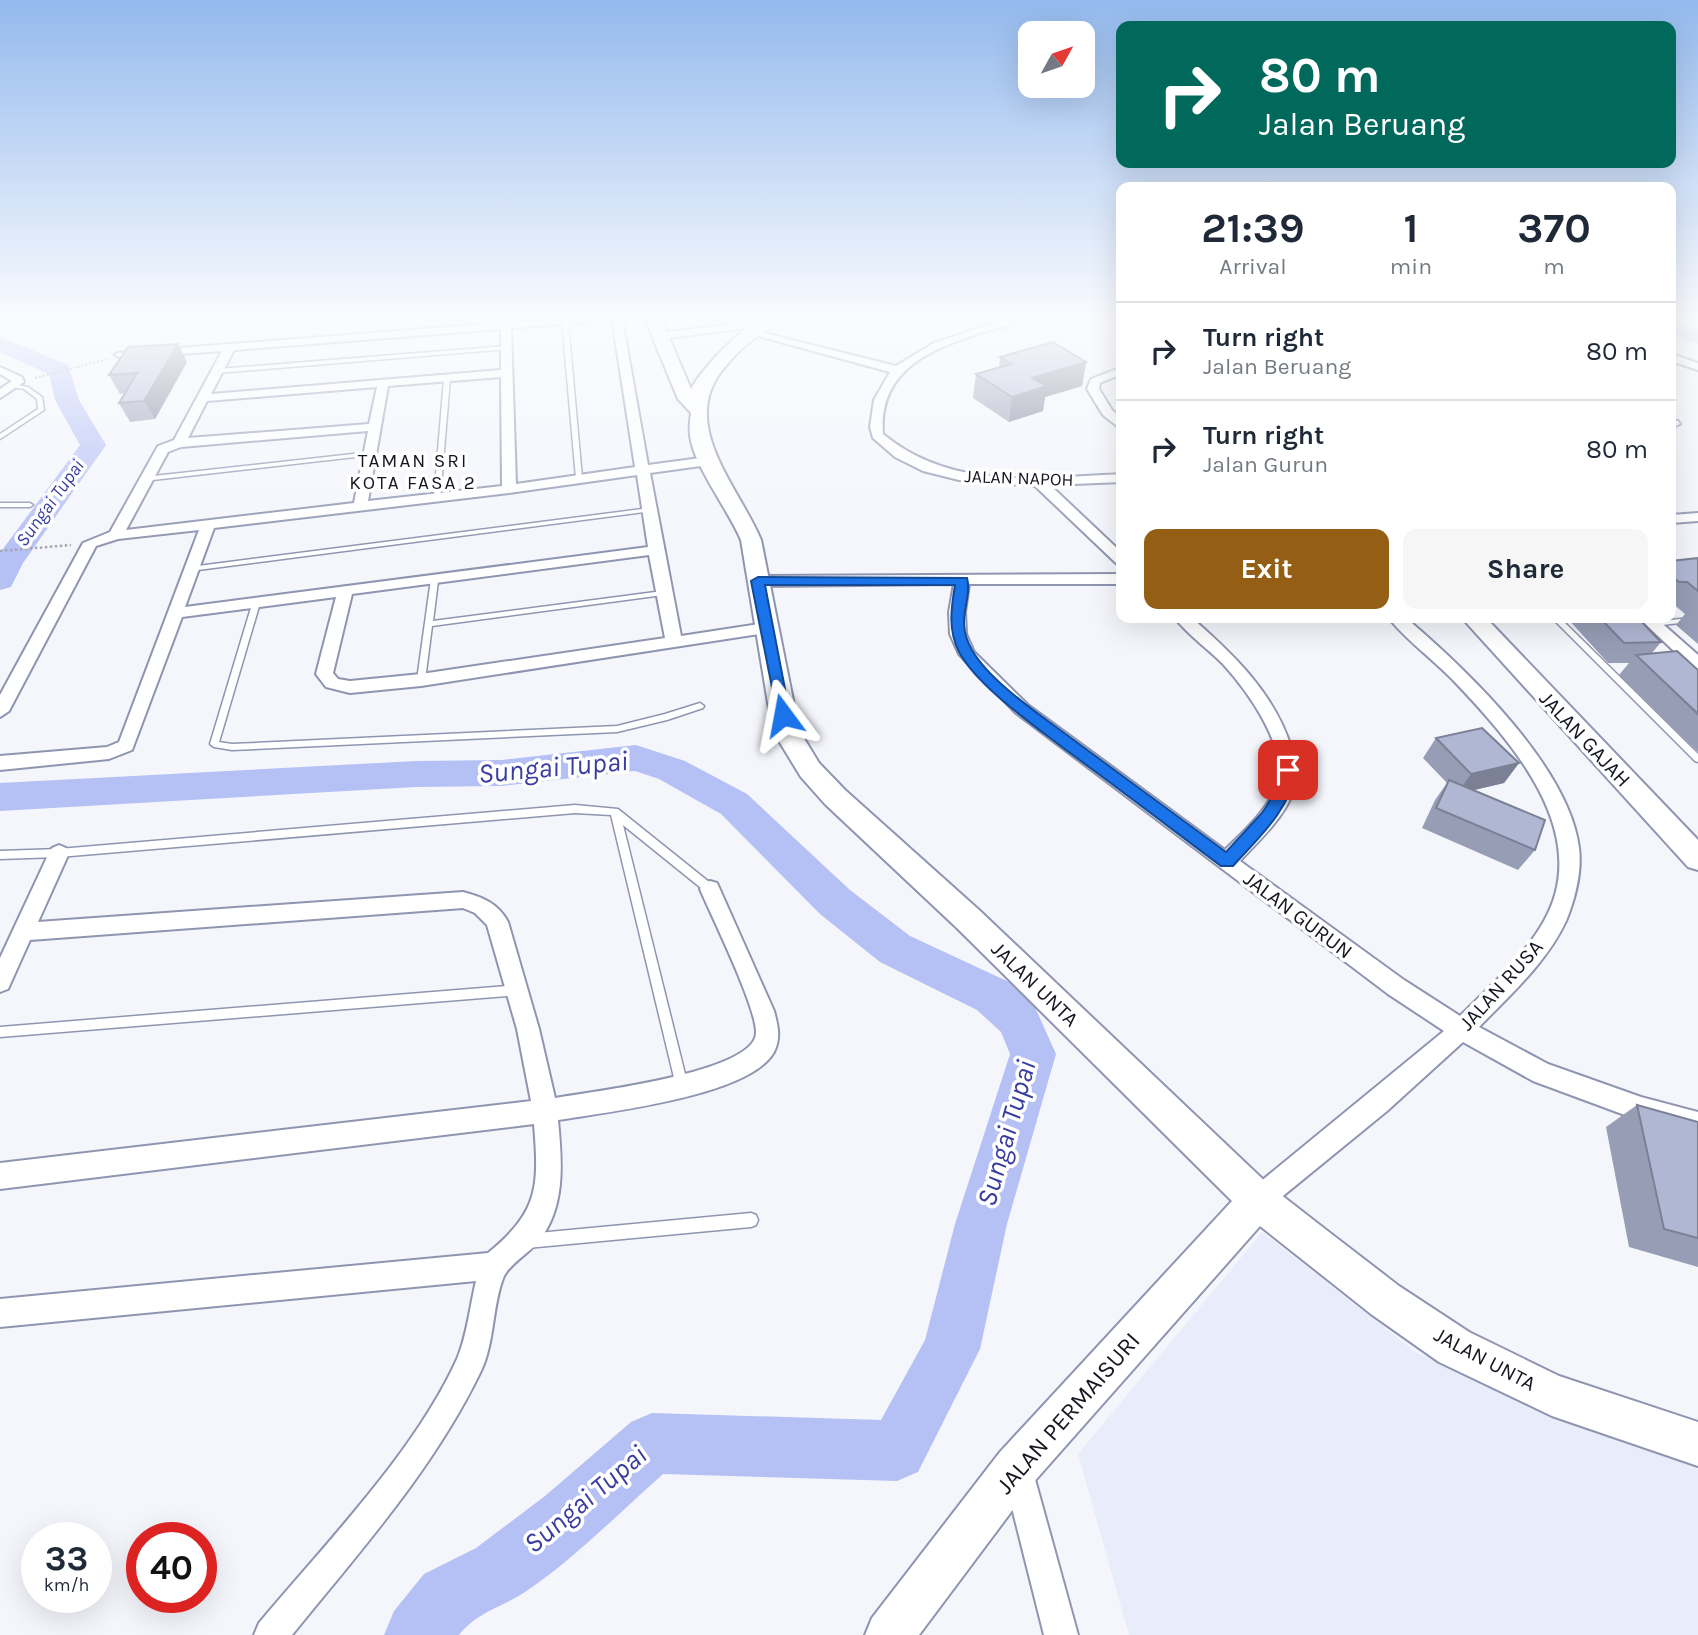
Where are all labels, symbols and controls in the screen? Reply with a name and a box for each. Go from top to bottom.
north arrow [1018,21,1096,98]
map controls [1018,21,1095,98]
text: 80 m [1259,47,1381,104]
icon: right [1144,49,1235,140]
text: Jalan Beruang [1259,106,1465,143]
text: 21:39 [1201,203,1305,253]
text: 1 [1403,203,1418,253]
text: 370 [1517,203,1591,253]
text: Arrival [1219,253,1287,280]
text: min [1390,253,1432,280]
text: m [1543,253,1565,280]
text: Turn right [1203,322,1324,353]
icon: right [1144,332,1182,370]
text: 80 m [1586,336,1648,367]
text: Jalan Beruang [1203,353,1351,380]
text: Turn right [1203,420,1324,451]
icon: right [1144,430,1182,468]
text: 80 m [1586,434,1648,465]
district label: TAMAN SRI KOTA FASA 2 [349,450,477,494]
text: Jalan Gurun [1203,451,1328,478]
water label: Sungai Tupai [11,455,89,551]
street label: JALAN NAPOH [964,465,1074,491]
button: Exit [1144,529,1389,609]
button: Share [1403,529,1648,609]
position arrow [746,678,820,752]
street label: JALAN GAJAH [1535,686,1635,792]
pin [1258,740,1318,800]
water label: Sungai Tupai [477,744,629,790]
icon: arrive [1269,751,1307,789]
street label: JALAN GURUN [1239,866,1357,964]
street label: JALAN RUSA [1454,935,1548,1035]
street label: JALAN UNTA [987,937,1083,1031]
water label: Sungai Tupai [969,1056,1043,1210]
street label: JALAN UNTA [1430,1322,1540,1396]
street label: JALAN PERMAISURI [990,1327,1146,1499]
water label: Sungai Tupai [517,1438,653,1560]
speed limit sign: 40 [126,1522,217,1613]
text: 33 [45,1538,88,1579]
text: km/h [44,1574,89,1596]

